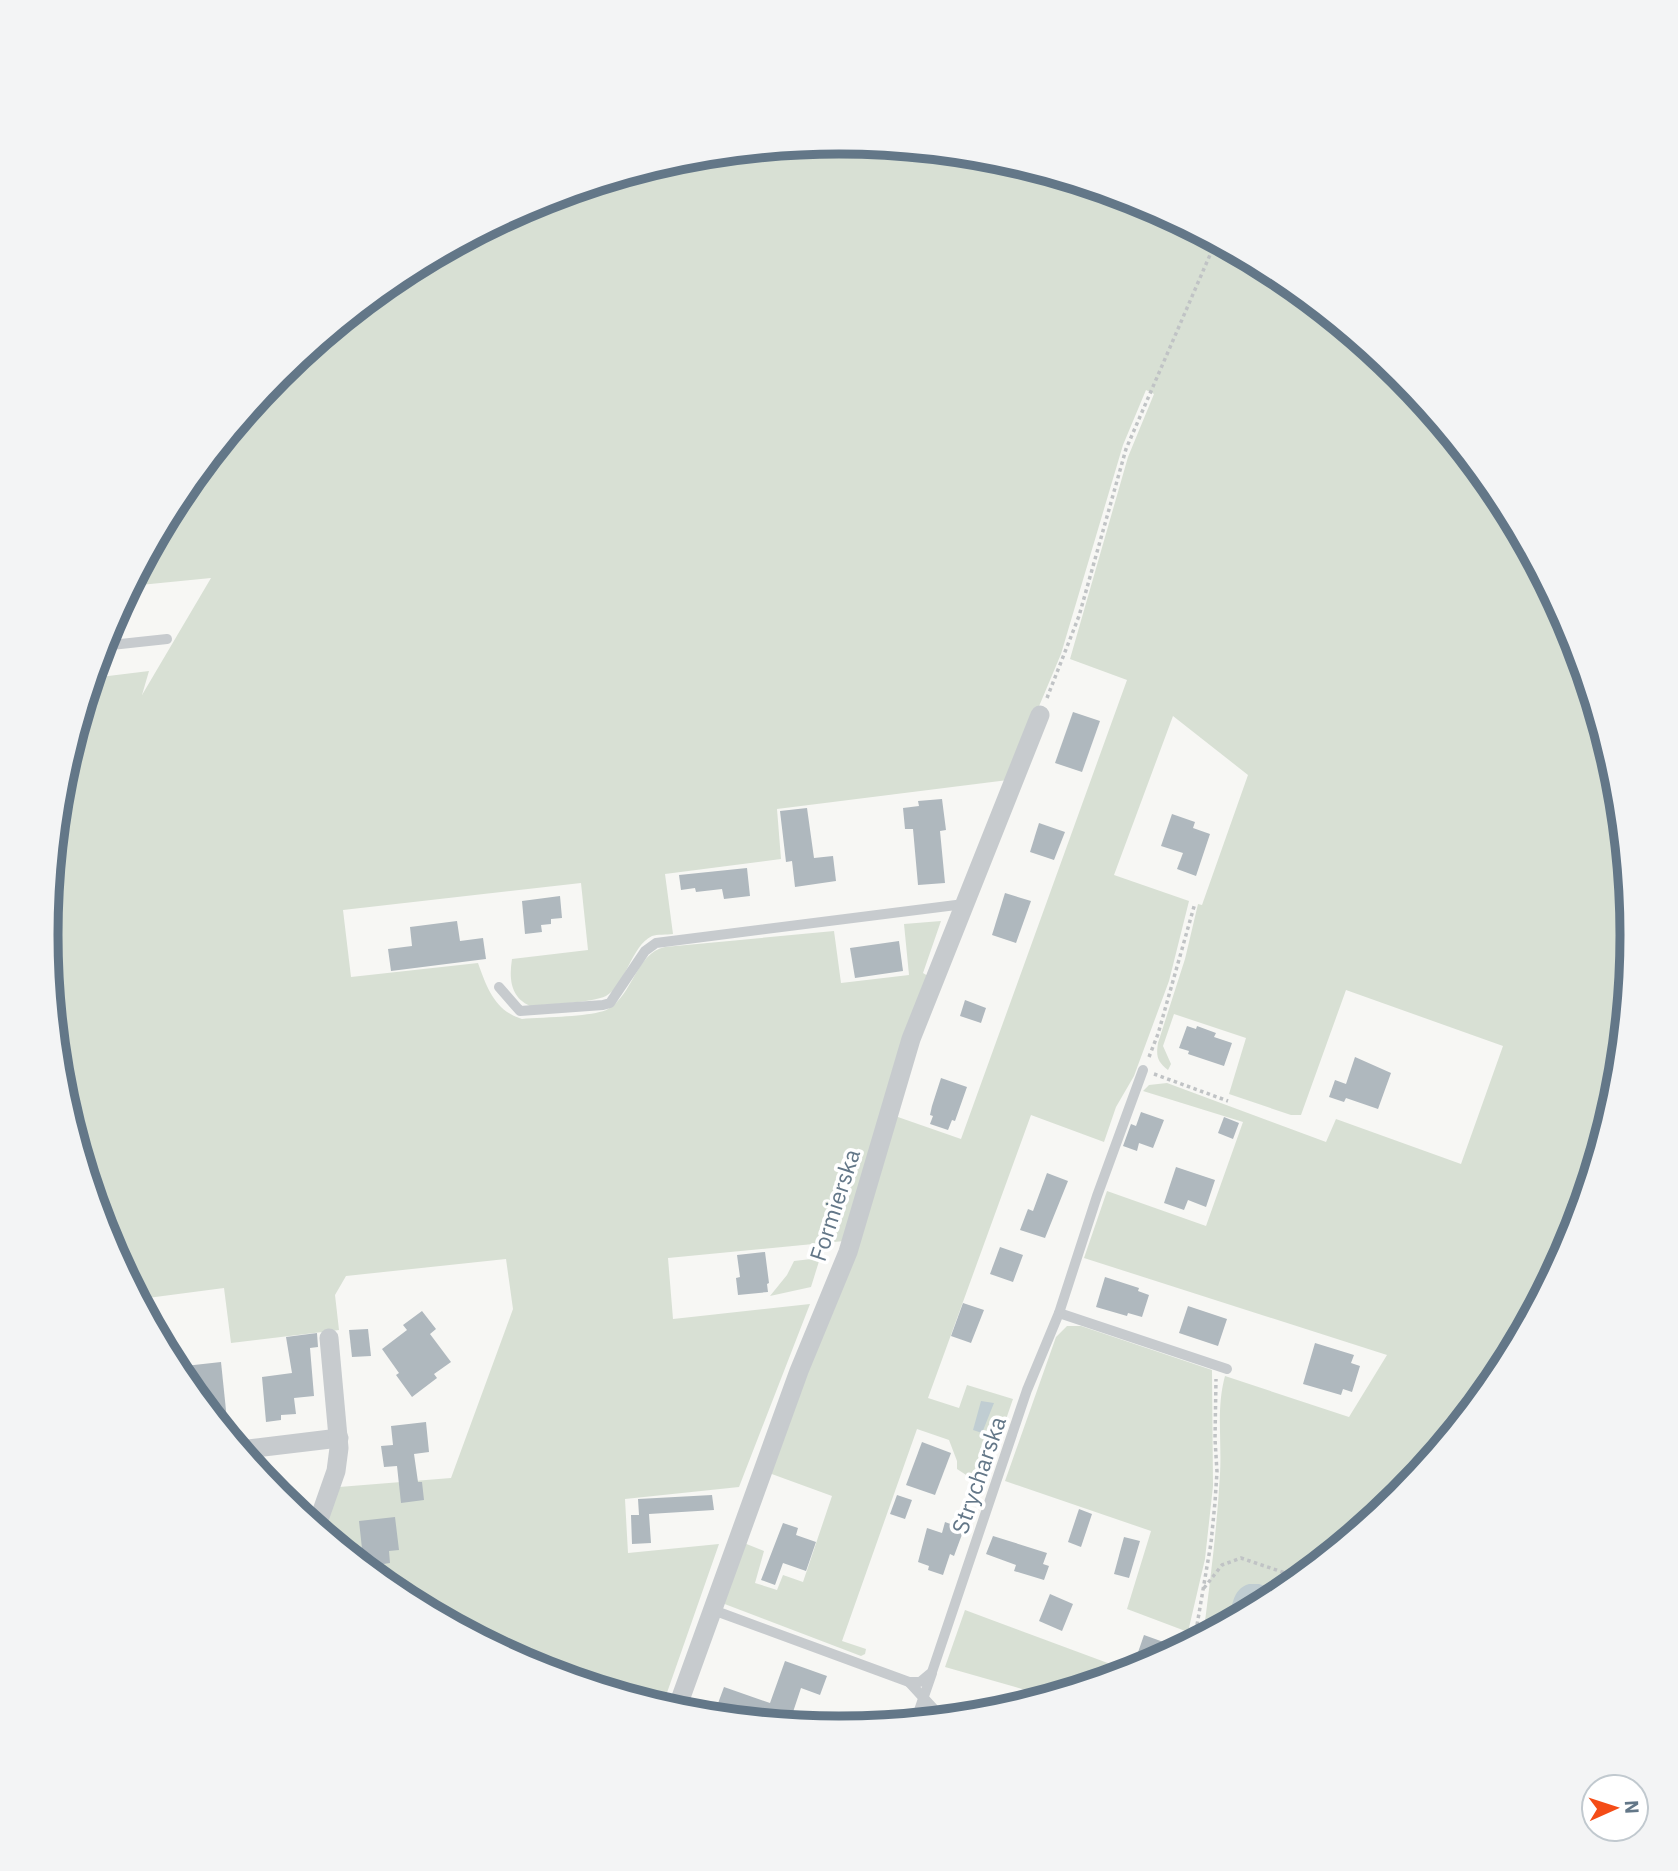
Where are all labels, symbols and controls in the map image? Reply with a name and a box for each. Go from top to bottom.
street label: Formierska [802,1145,866,1264]
street label: Strycharska [944,1412,1012,1537]
north arrow [1580,1773,1650,1843]
text: N [1620,1800,1644,1815]

